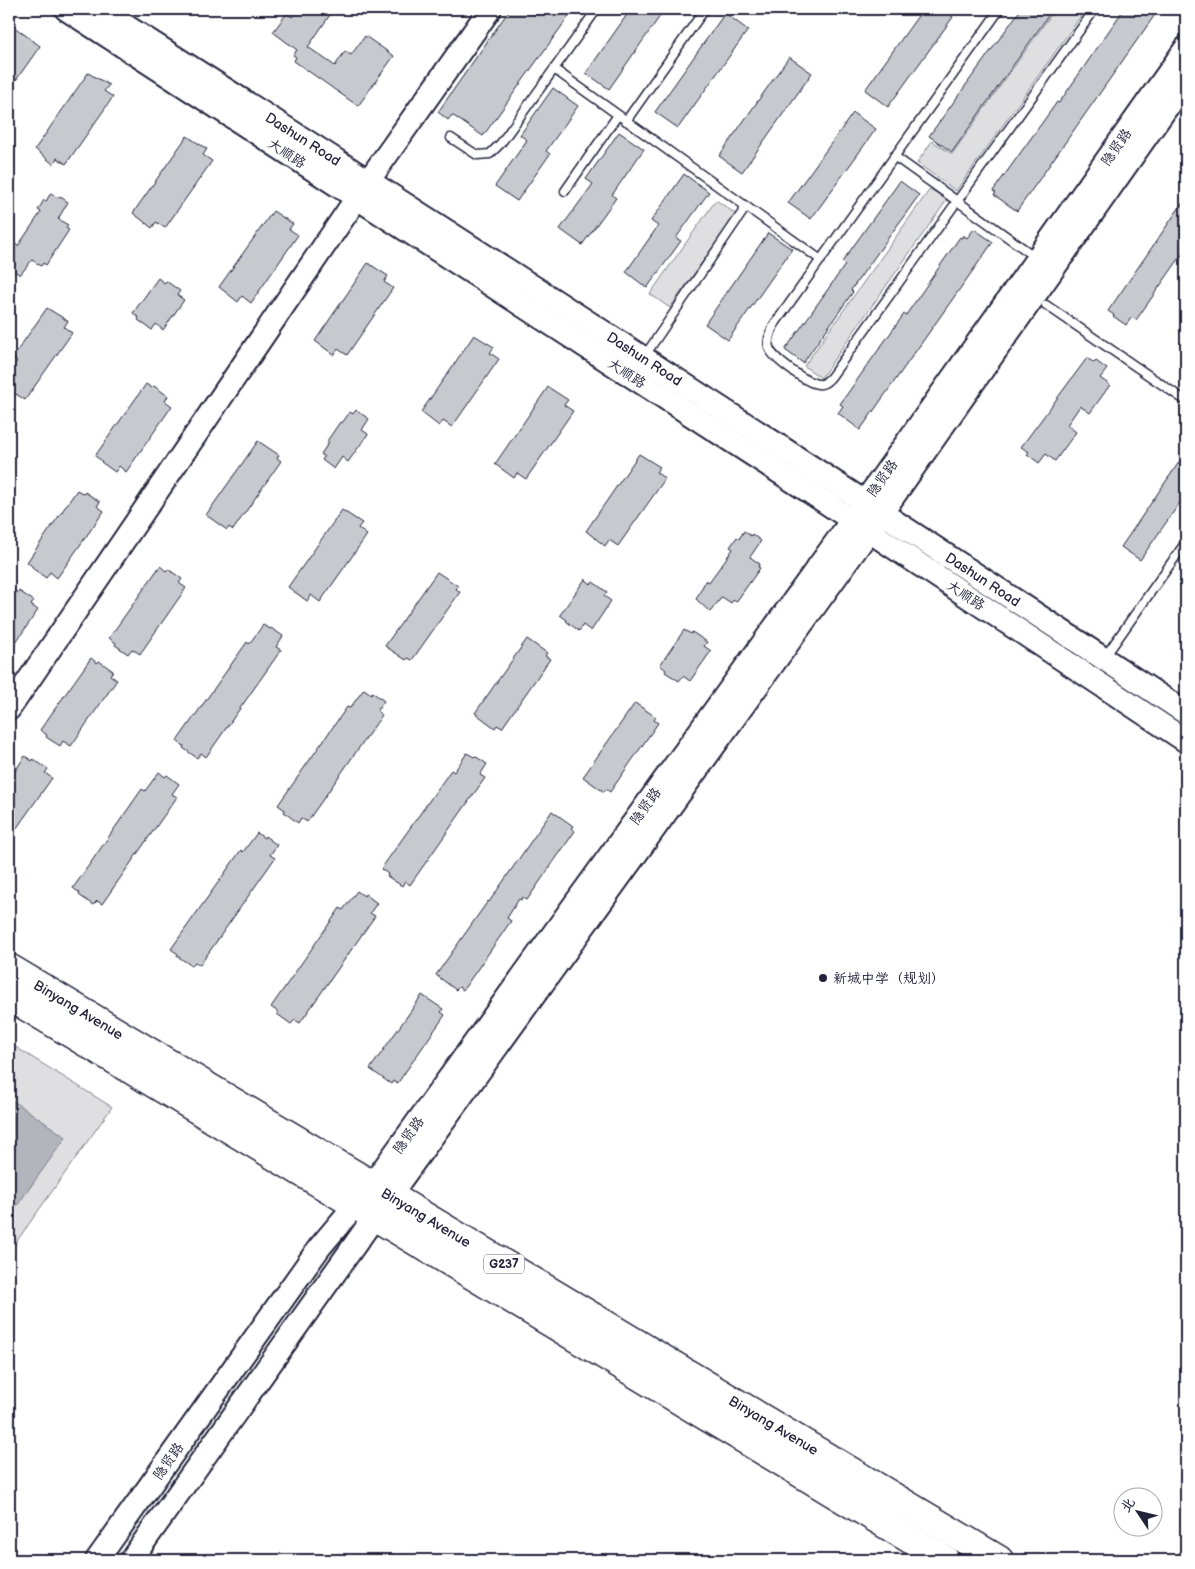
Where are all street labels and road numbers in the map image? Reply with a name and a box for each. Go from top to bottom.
street label: Dashun Road [262,109,344,170]
street label: 隐贤路 [1097,125,1135,169]
street label: 大顺路 [264,135,309,172]
street label: Dashun Road [604,329,685,390]
street label: 大顺路 [604,355,649,392]
street label: 隐贤路 [863,456,901,500]
street label: Dashun Road [942,549,1023,610]
street label: 大顺路 [943,577,988,614]
street label: 隐贤路 [626,784,665,828]
street label: Binyang Avenue [30,977,126,1043]
street label: 隐贤路 [389,1113,428,1157]
street label: Binyang Avenue [378,1185,474,1251]
road number: G237 [484,1254,524,1274]
street label: Binyang Avenue [726,1392,821,1459]
street label: 隐贤路 [149,1439,187,1483]

